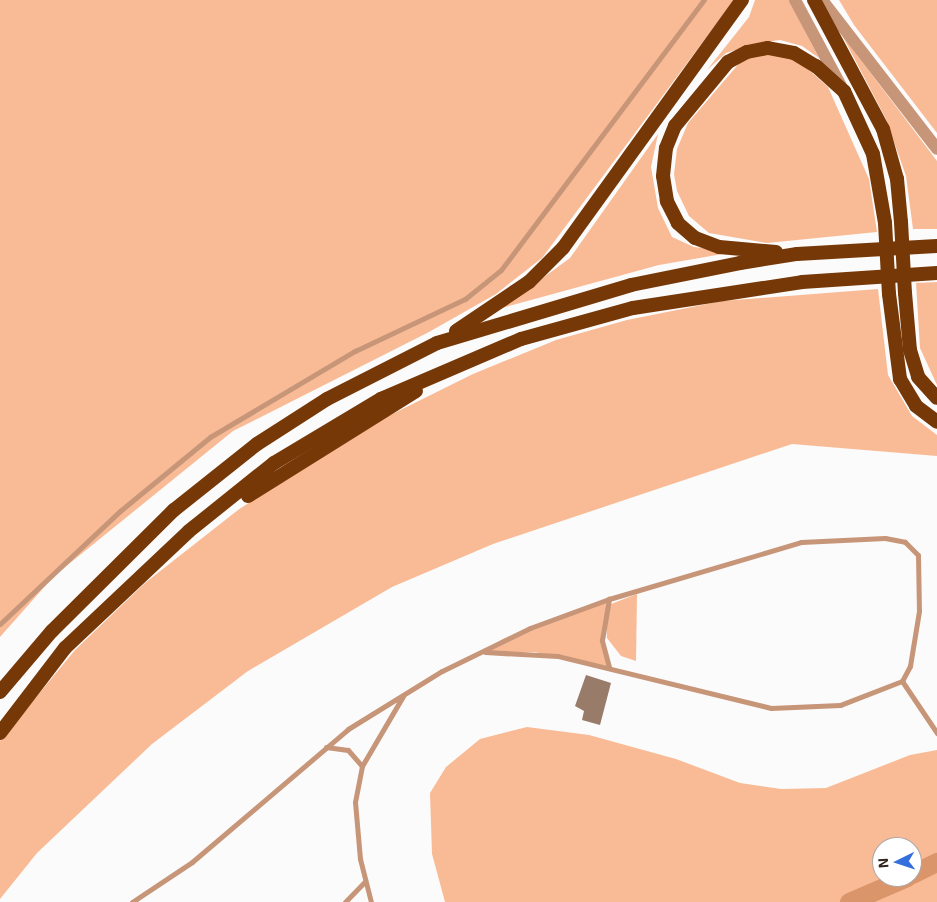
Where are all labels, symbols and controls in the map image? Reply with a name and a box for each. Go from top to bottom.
north arrow [872,837,922,887]
text: N [874,857,891,869]

